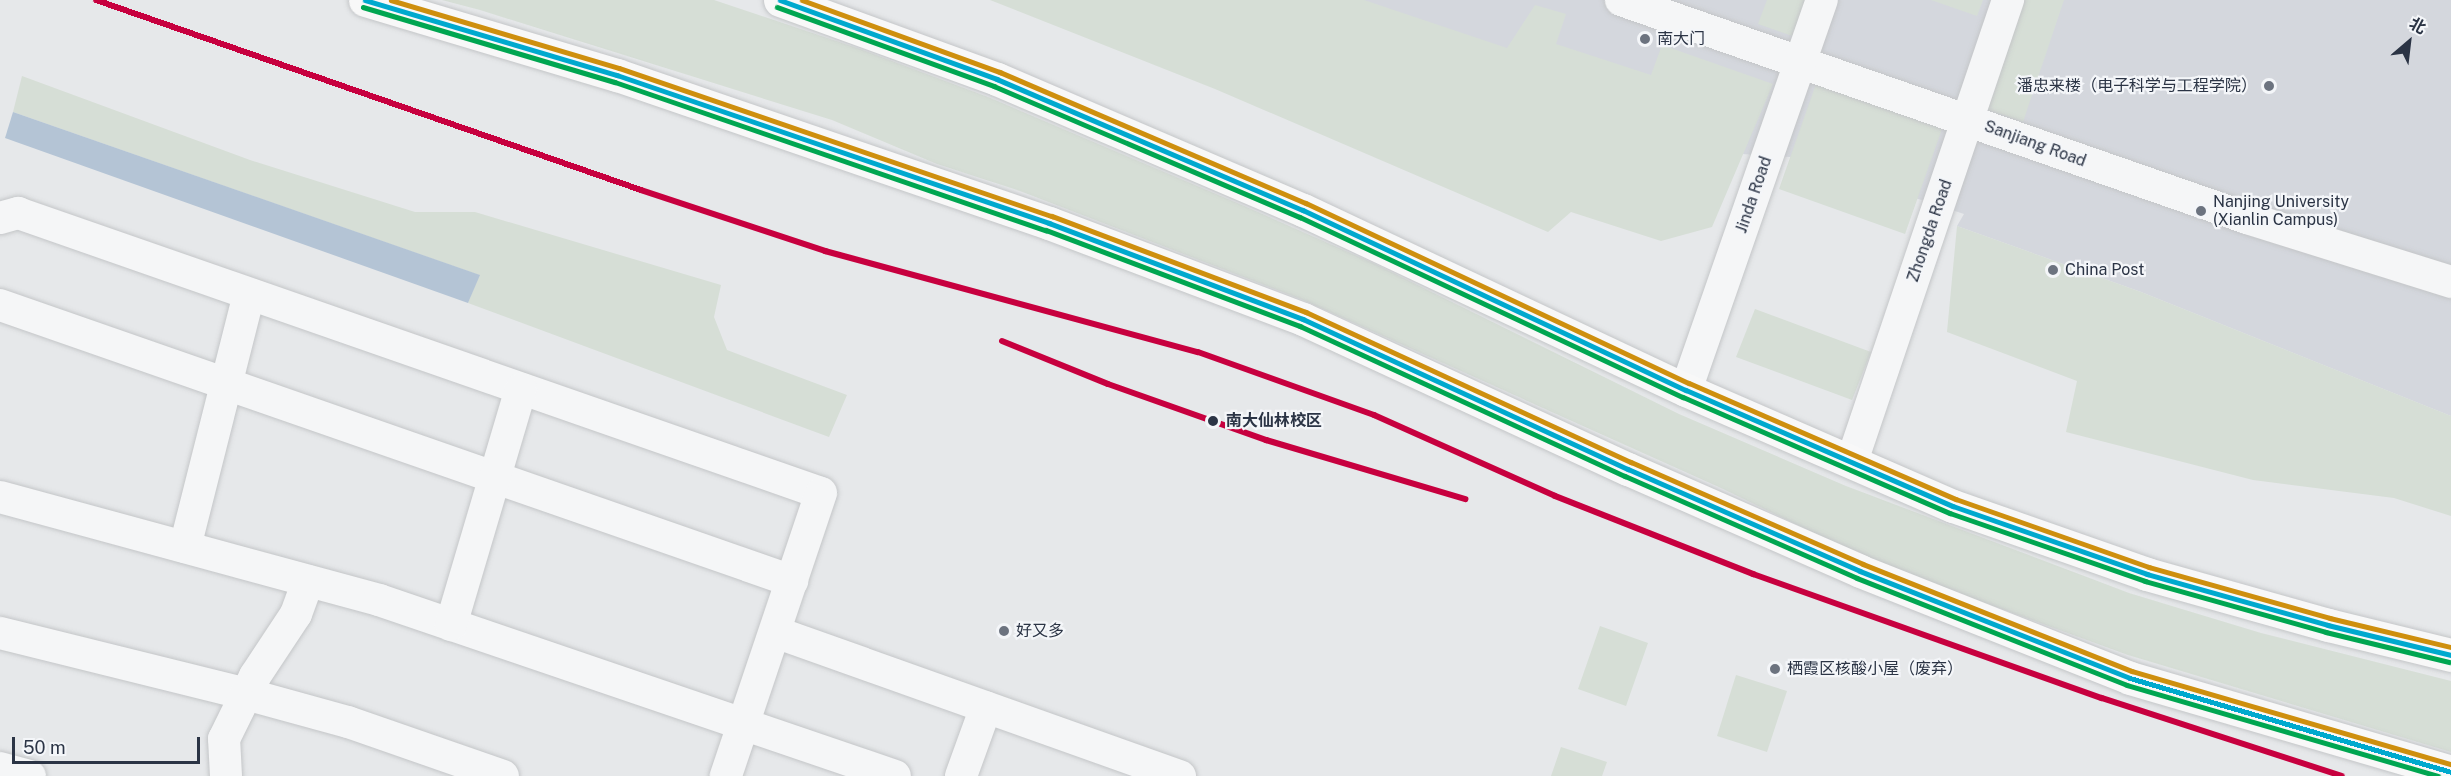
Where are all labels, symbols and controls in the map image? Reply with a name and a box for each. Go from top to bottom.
north arrow [2379,12,2439,72]
text: 北 [2406,14,2429,38]
place label: 南大门 [1657,29,1705,49]
marker: 南大门 [1638,32,1652,46]
place label: 潘忠来楼（电子科学与工程学院） [2017,76,2257,96]
marker: 潘忠来楼（电子科学与工程学院） [2262,79,2276,93]
street label: Sanjiang Road [1982,117,2088,171]
street label: Jinda Road [1732,154,1776,236]
street label: Zhongda Road [1903,177,1957,285]
place label: Nanjing University (Xianlin Campus) [2213,192,2349,230]
marker: Nanjing University (Xianlin Campus) [2194,204,2208,218]
place label: China Post [2065,260,2144,280]
marker: China Post [2046,263,2060,277]
place label: 南大仙林校区 [1226,411,1322,431]
marker: 南大仙林校区 [1204,412,1222,430]
place label: 好又多 [1016,621,1064,641]
marker: 好又多 [997,624,1011,638]
place label: 栖霞区核酸小屋（废弃） [1787,659,1963,679]
marker: 栖霞区核酸小屋（废弃） [1768,662,1782,676]
scale bar [15,725,202,763]
text: 50 m [23,737,66,758]

